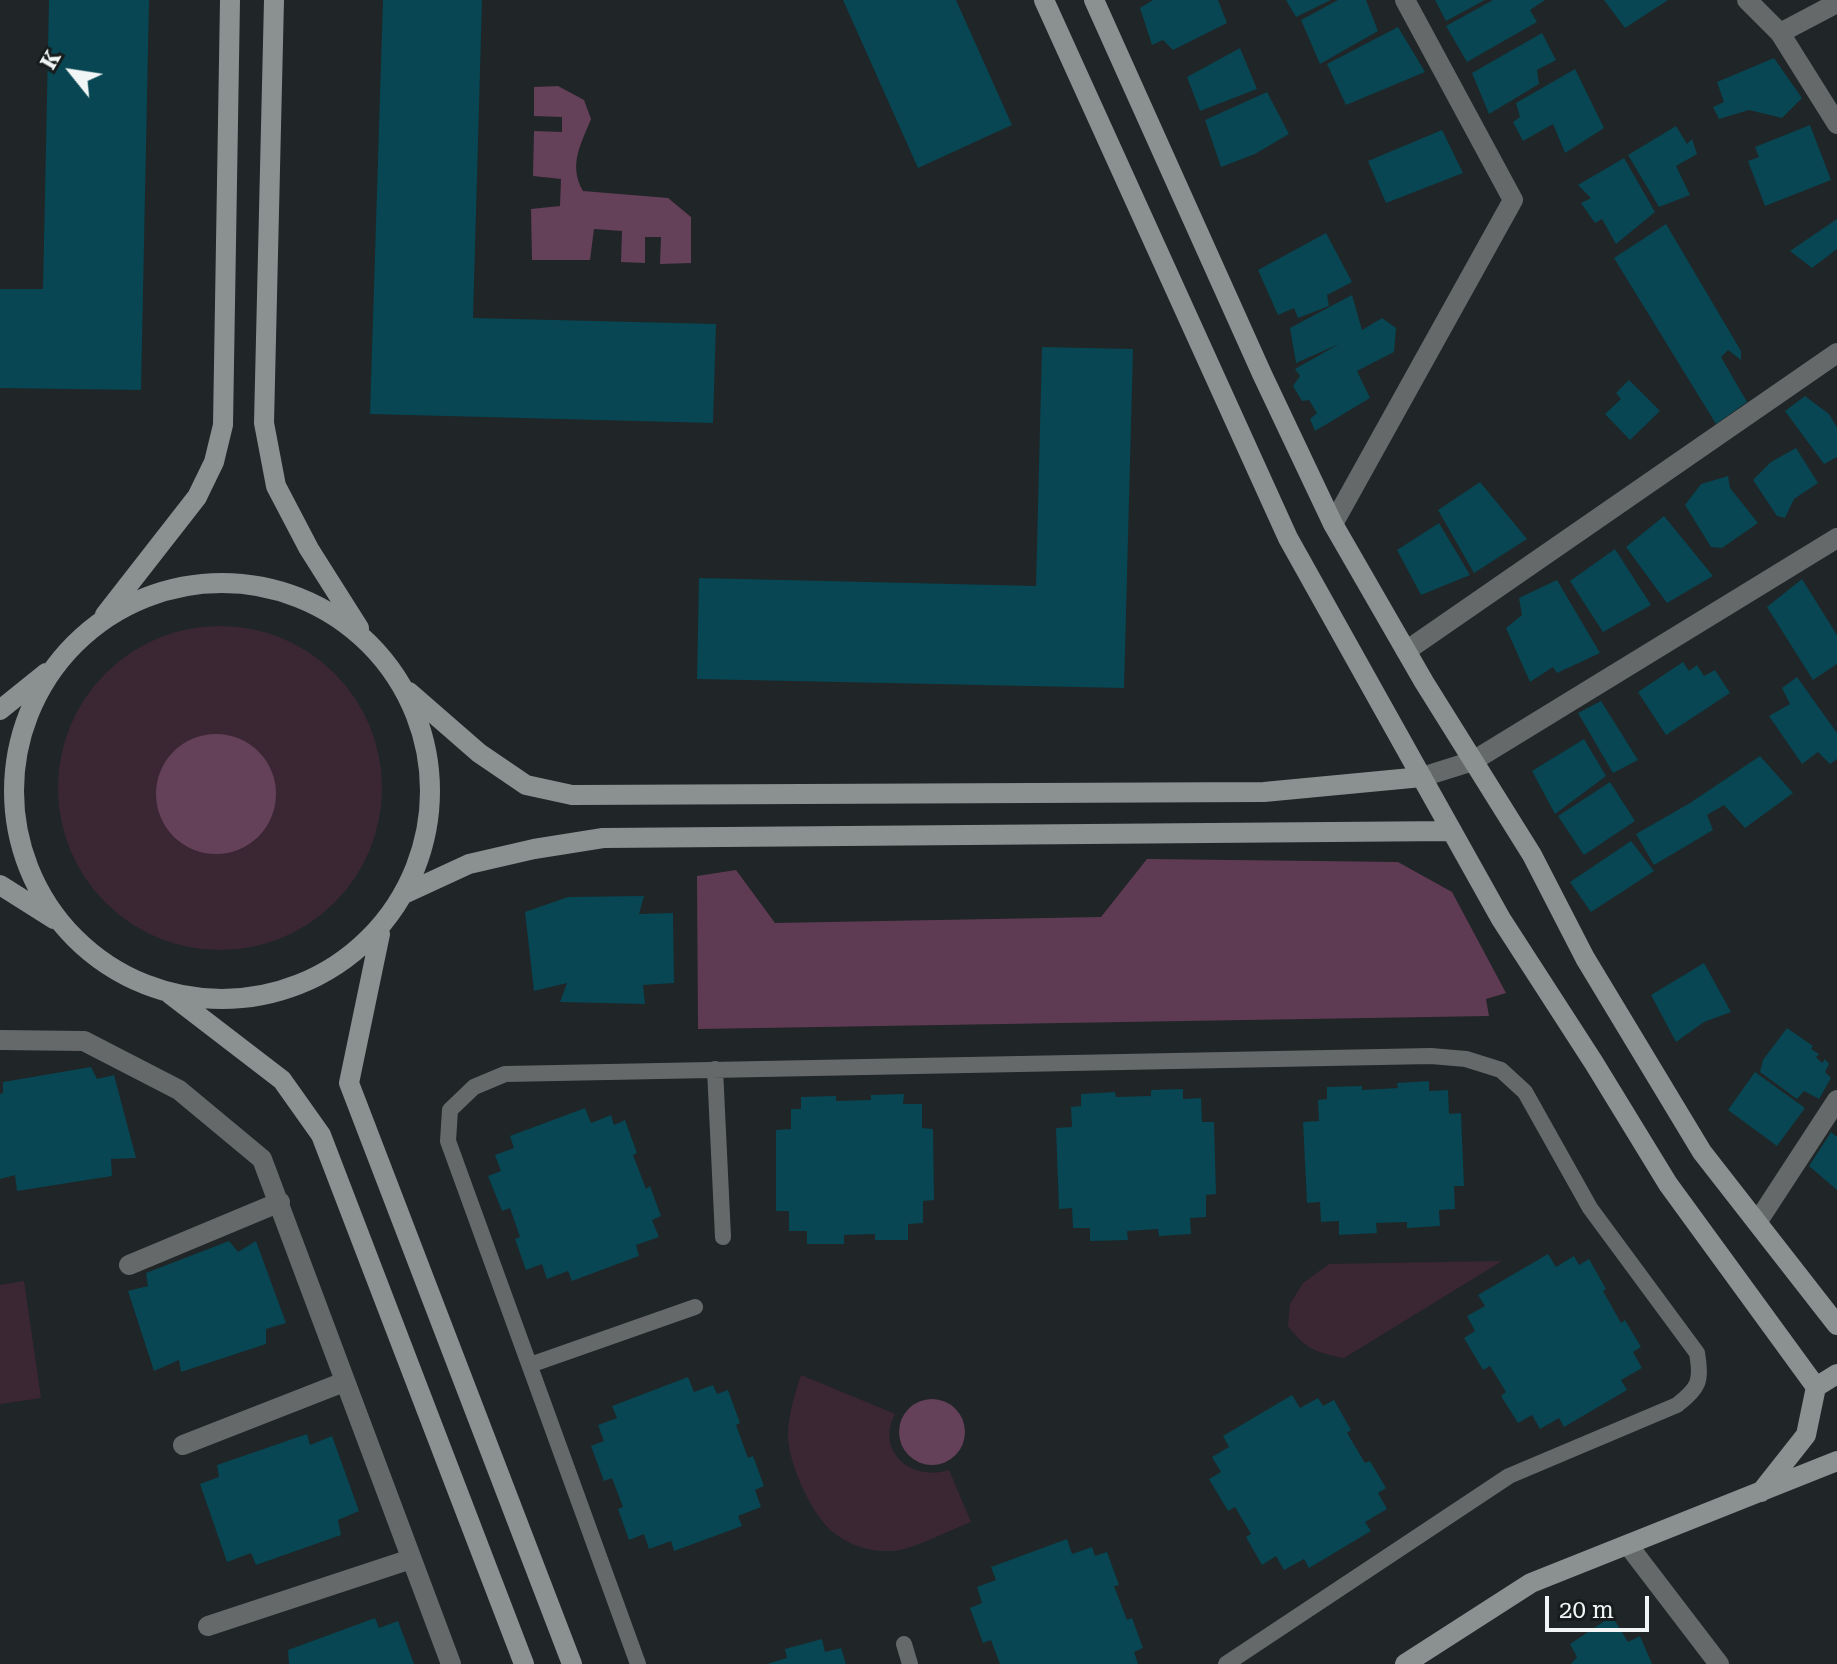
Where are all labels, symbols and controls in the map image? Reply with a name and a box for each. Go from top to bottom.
north arrow [32,32,112,112]
text: K [36,46,66,73]
scale bar [1549,1580,1653,1630]
text: 20 m [1559,1596,1614,1624]

